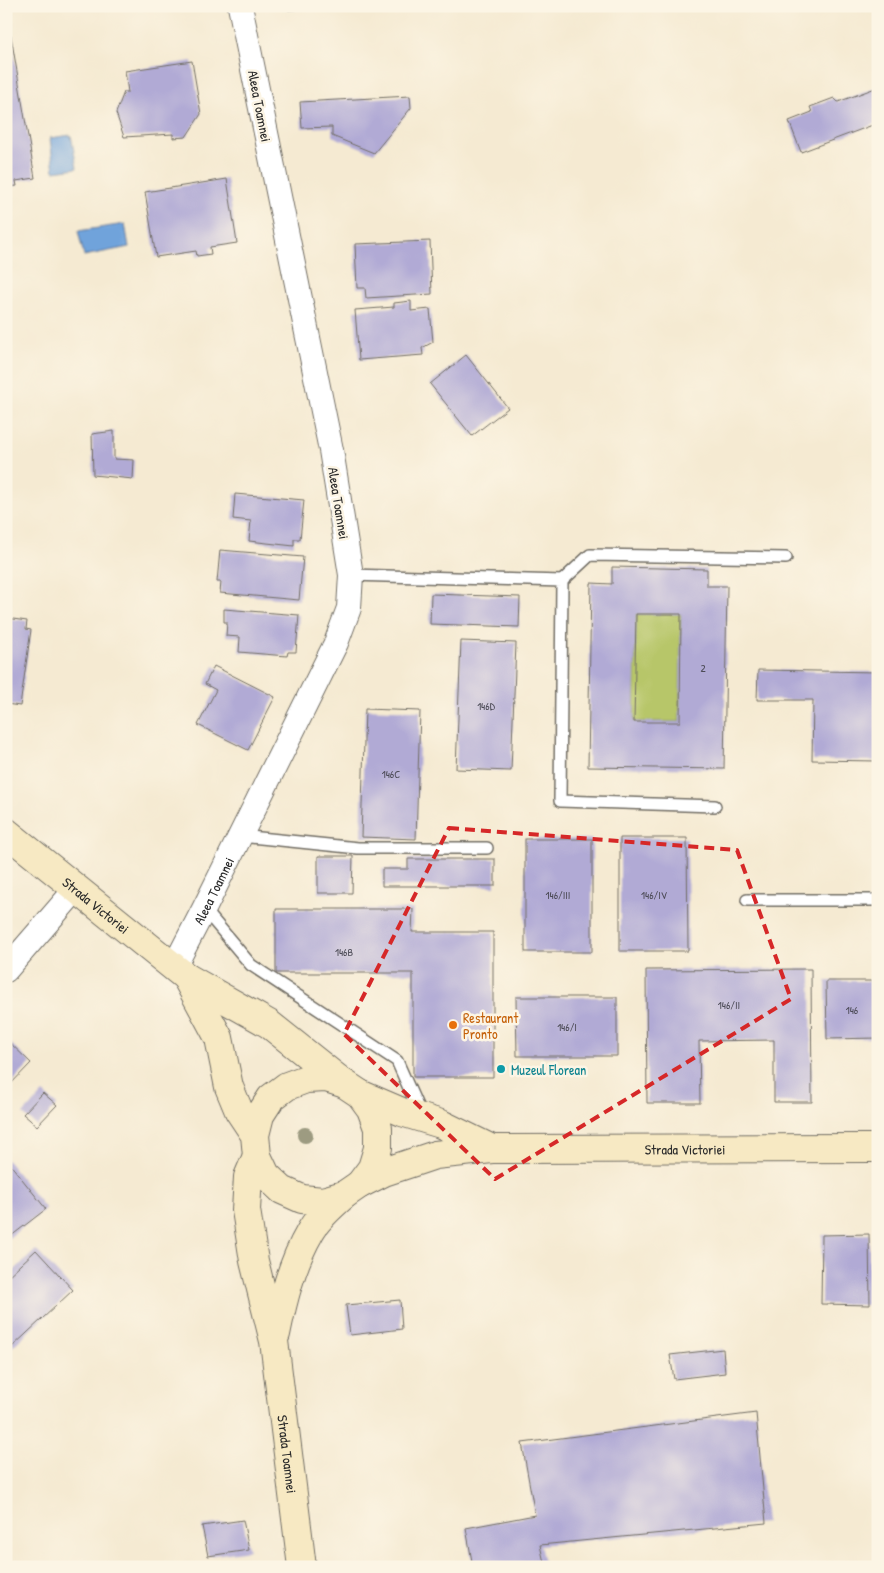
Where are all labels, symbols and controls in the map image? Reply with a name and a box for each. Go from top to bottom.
street label: Aleea Toamnei [244,69,276,143]
street label: Aleea Toamnei [324,466,354,540]
house number: 2 [700,661,706,675]
house number: 146D [477,699,496,713]
house number: 146C [382,767,400,781]
street label: Aleea Toamnei [188,854,238,927]
street label: Strada Victoriei [59,872,134,937]
house number: 146/III [546,888,570,902]
house number: 146/IV [641,888,668,902]
house number: 146B [335,945,353,959]
house number: 146/II [718,998,740,1012]
house number: 146 [846,1003,859,1017]
place label: Restaurant Pronto [463,1008,518,1043]
marker: Restaurant Pronto [447,1019,459,1031]
house number: 146/I [557,1020,577,1034]
place label: Muzeul Florean [511,1060,586,1079]
marker: Muzeul Florean [495,1063,507,1075]
street label: Strada Victoriei [645,1139,725,1158]
street label: Strada Toamnei [274,1414,302,1494]

